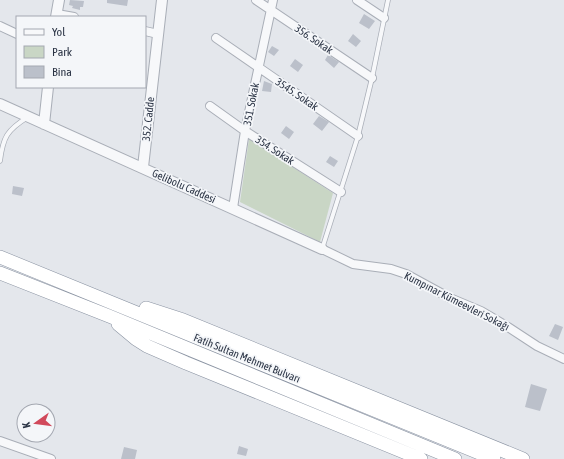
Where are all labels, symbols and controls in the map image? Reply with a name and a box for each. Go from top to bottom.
legend [16,16,146,88]
street label: 356. Sokak [293,22,336,56]
text: Yol [52,25,66,39]
text: Park [52,45,73,59]
text: Bina [52,65,72,79]
street label: 3545. Sokak [273,75,321,113]
street label: 351. Sokak [241,81,261,127]
street label: 352. Cadde [140,96,156,142]
street label: 354. Sokak [253,133,297,167]
street label: Gelibolu Caddesi [150,167,218,205]
street label: Kumpınar Kümeevleri Sokağı [402,269,512,333]
street label: Fatih Sultan Mehmet Bulvarı [192,331,302,385]
north arrow [16,403,56,443]
text: K [20,421,33,429]

